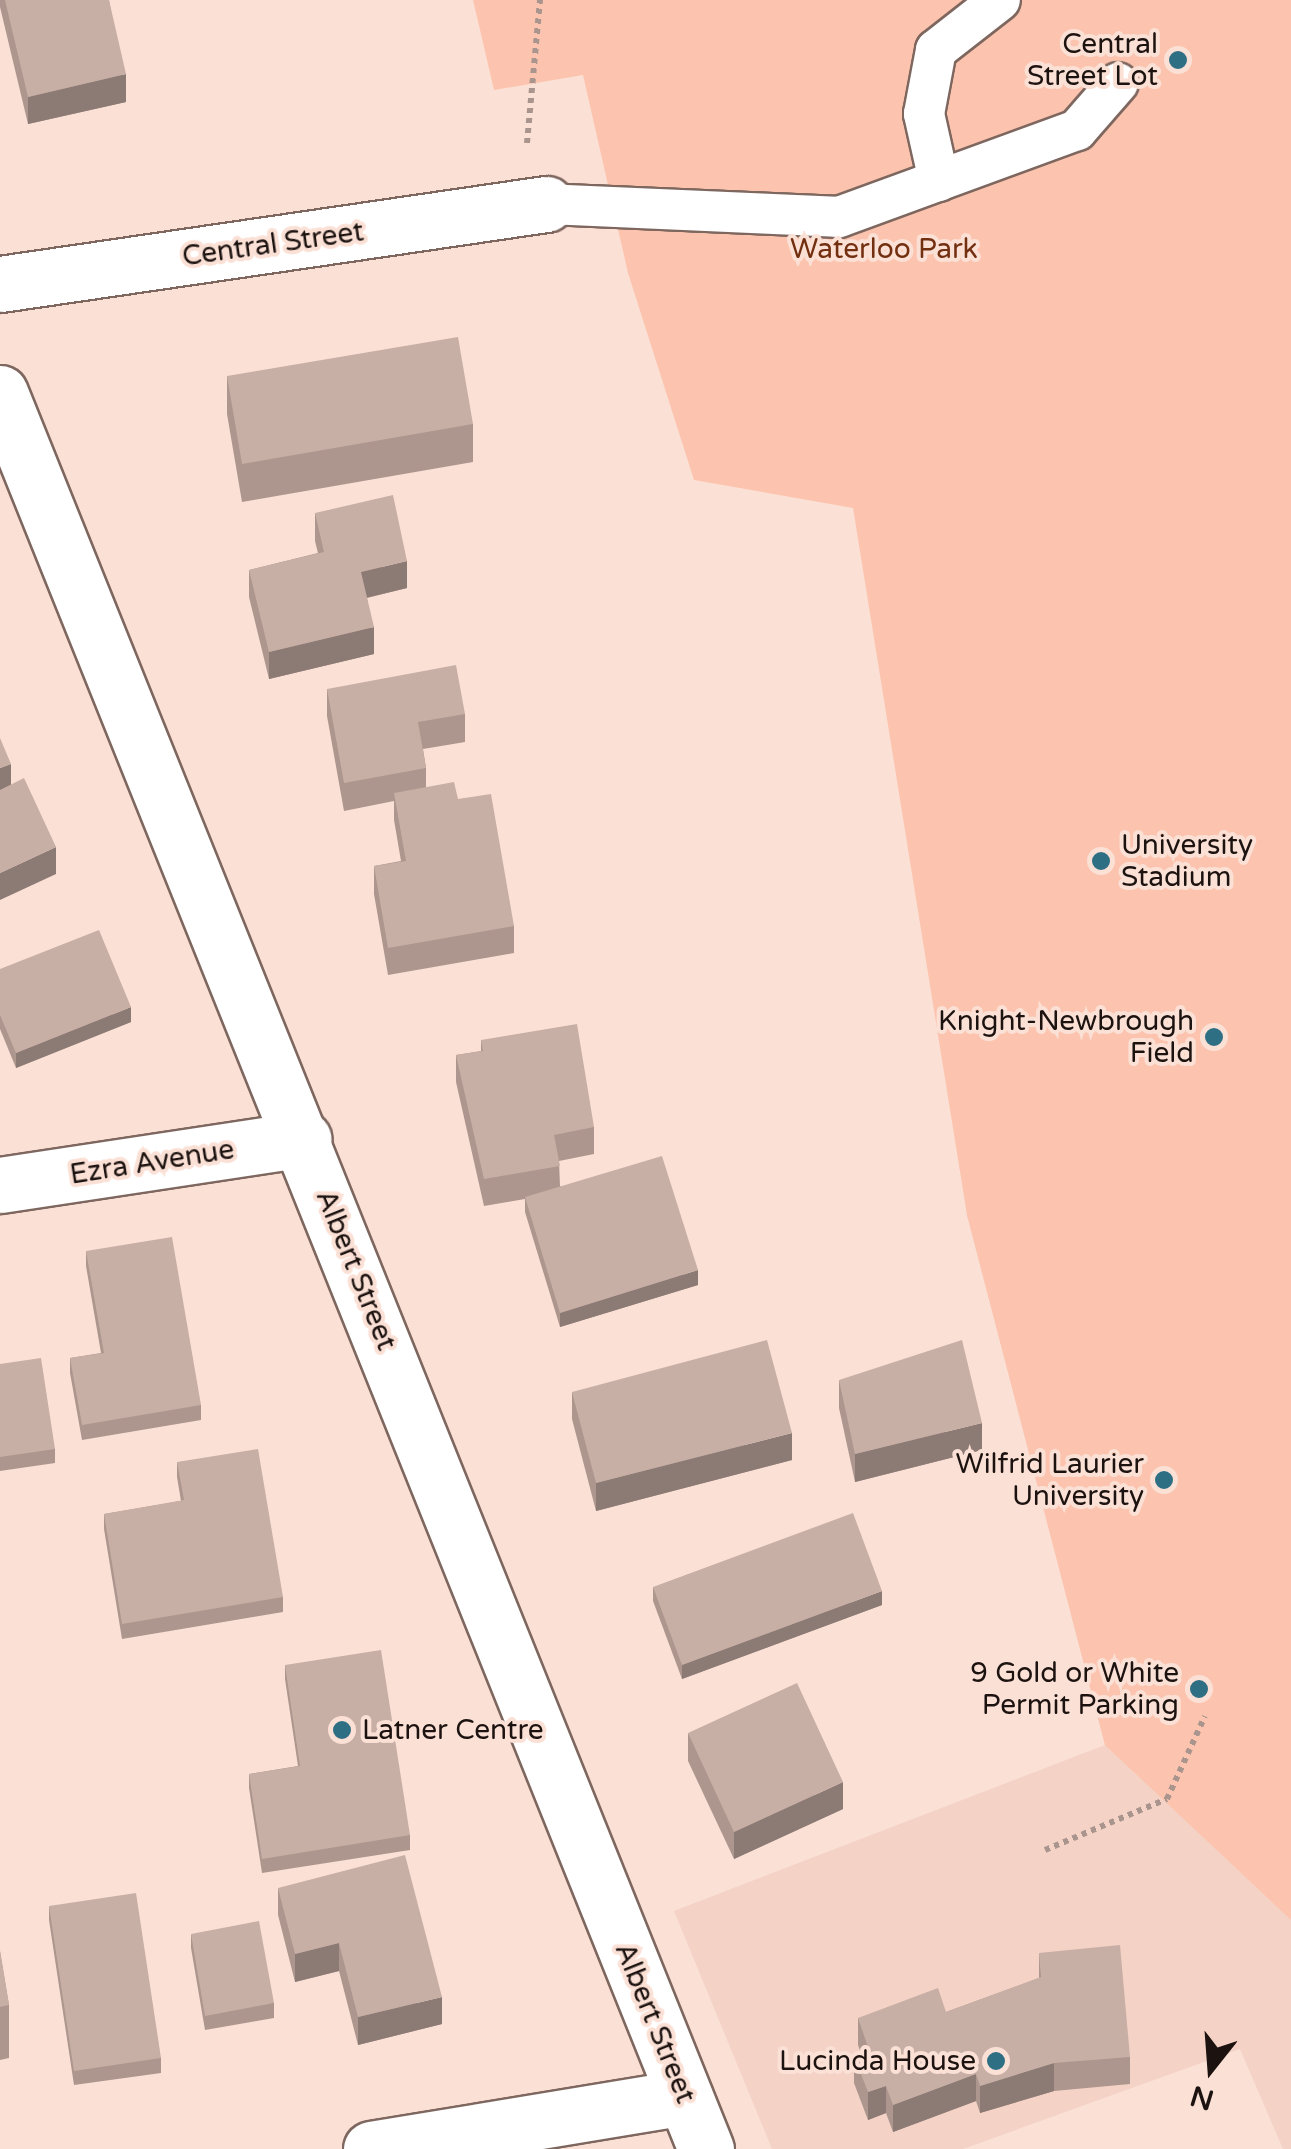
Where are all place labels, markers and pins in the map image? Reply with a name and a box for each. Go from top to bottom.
place label: Central Street Lot [1027,27,1158,93]
marker: Central Street Lot [1167,49,1189,71]
place label: University Stadium [1121,828,1253,894]
marker: University Stadium [1090,850,1112,872]
place label: Knight-Newbrough Field [938,1004,1194,1070]
marker: Knight-Newbrough Field [1203,1026,1225,1048]
place label: Wilfrid Laurier University [956,1447,1144,1513]
marker: Wilfrid Laurier University [1153,1469,1175,1491]
place label: 9 Gold or White Permit Parking [970,1656,1179,1722]
marker: 9 Gold or White Permit Parking [1188,1678,1210,1700]
place label: Latner Centre [362,1713,544,1747]
marker: Latner Centre [331,1719,353,1741]
place label: Lucinda House [779,2044,976,2078]
marker: Lucinda House [985,2050,1007,2072]

